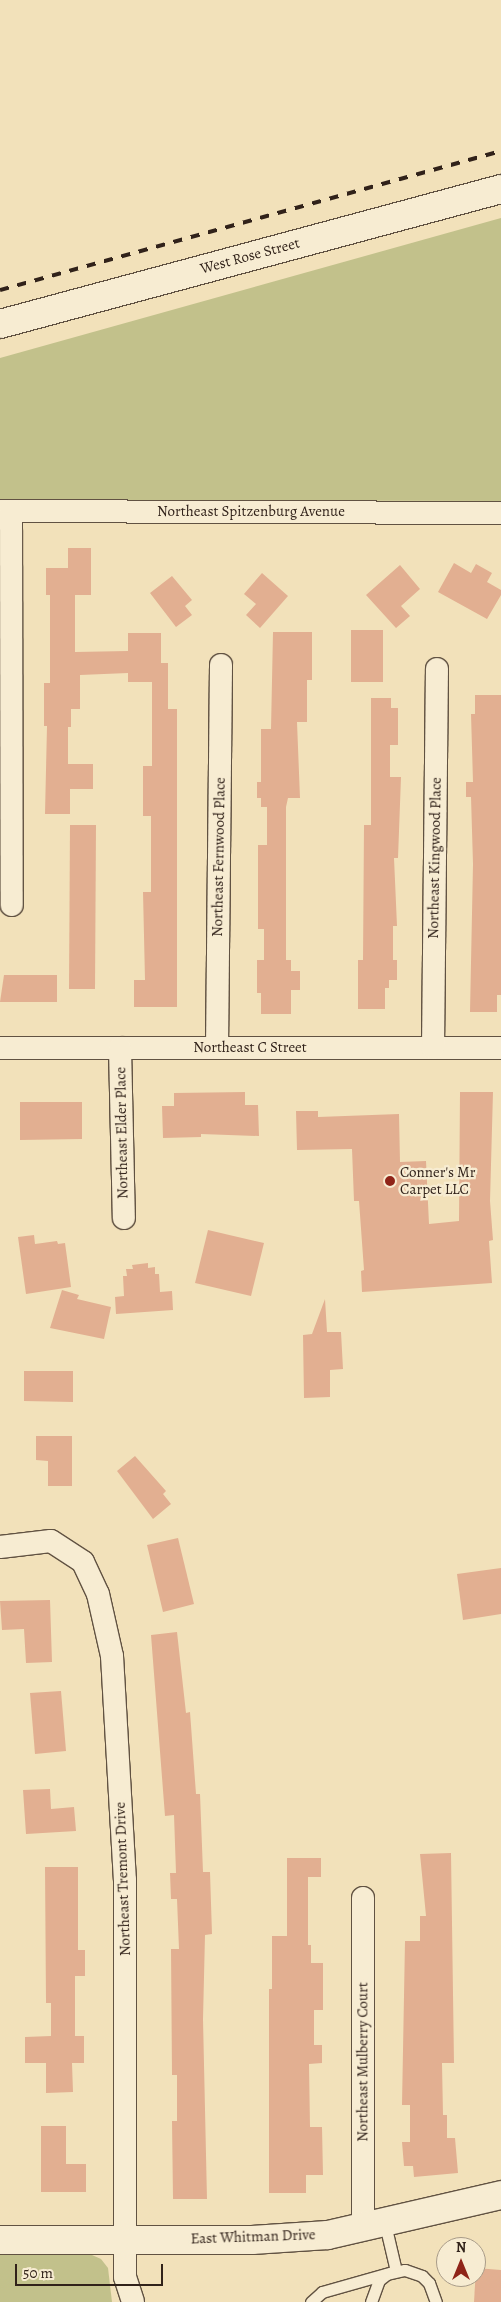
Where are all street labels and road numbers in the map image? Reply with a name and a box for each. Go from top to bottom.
street label: West Rose Street [198,234,302,278]
street label: Northeast Spitzenburg Avenue [157,503,345,521]
street label: Northeast Fernwood Place [209,777,229,937]
street label: Northeast Kingwood Place [425,777,445,939]
street label: Northeast C Street [193,1039,307,1057]
street label: Northeast Elder Place [112,1067,132,1199]
street label: Northeast Tremont Drive [111,1802,135,1956]
street label: Northeast Mulberry Court [354,1982,372,2142]
street label: East Whitman Drive [190,2226,316,2248]

